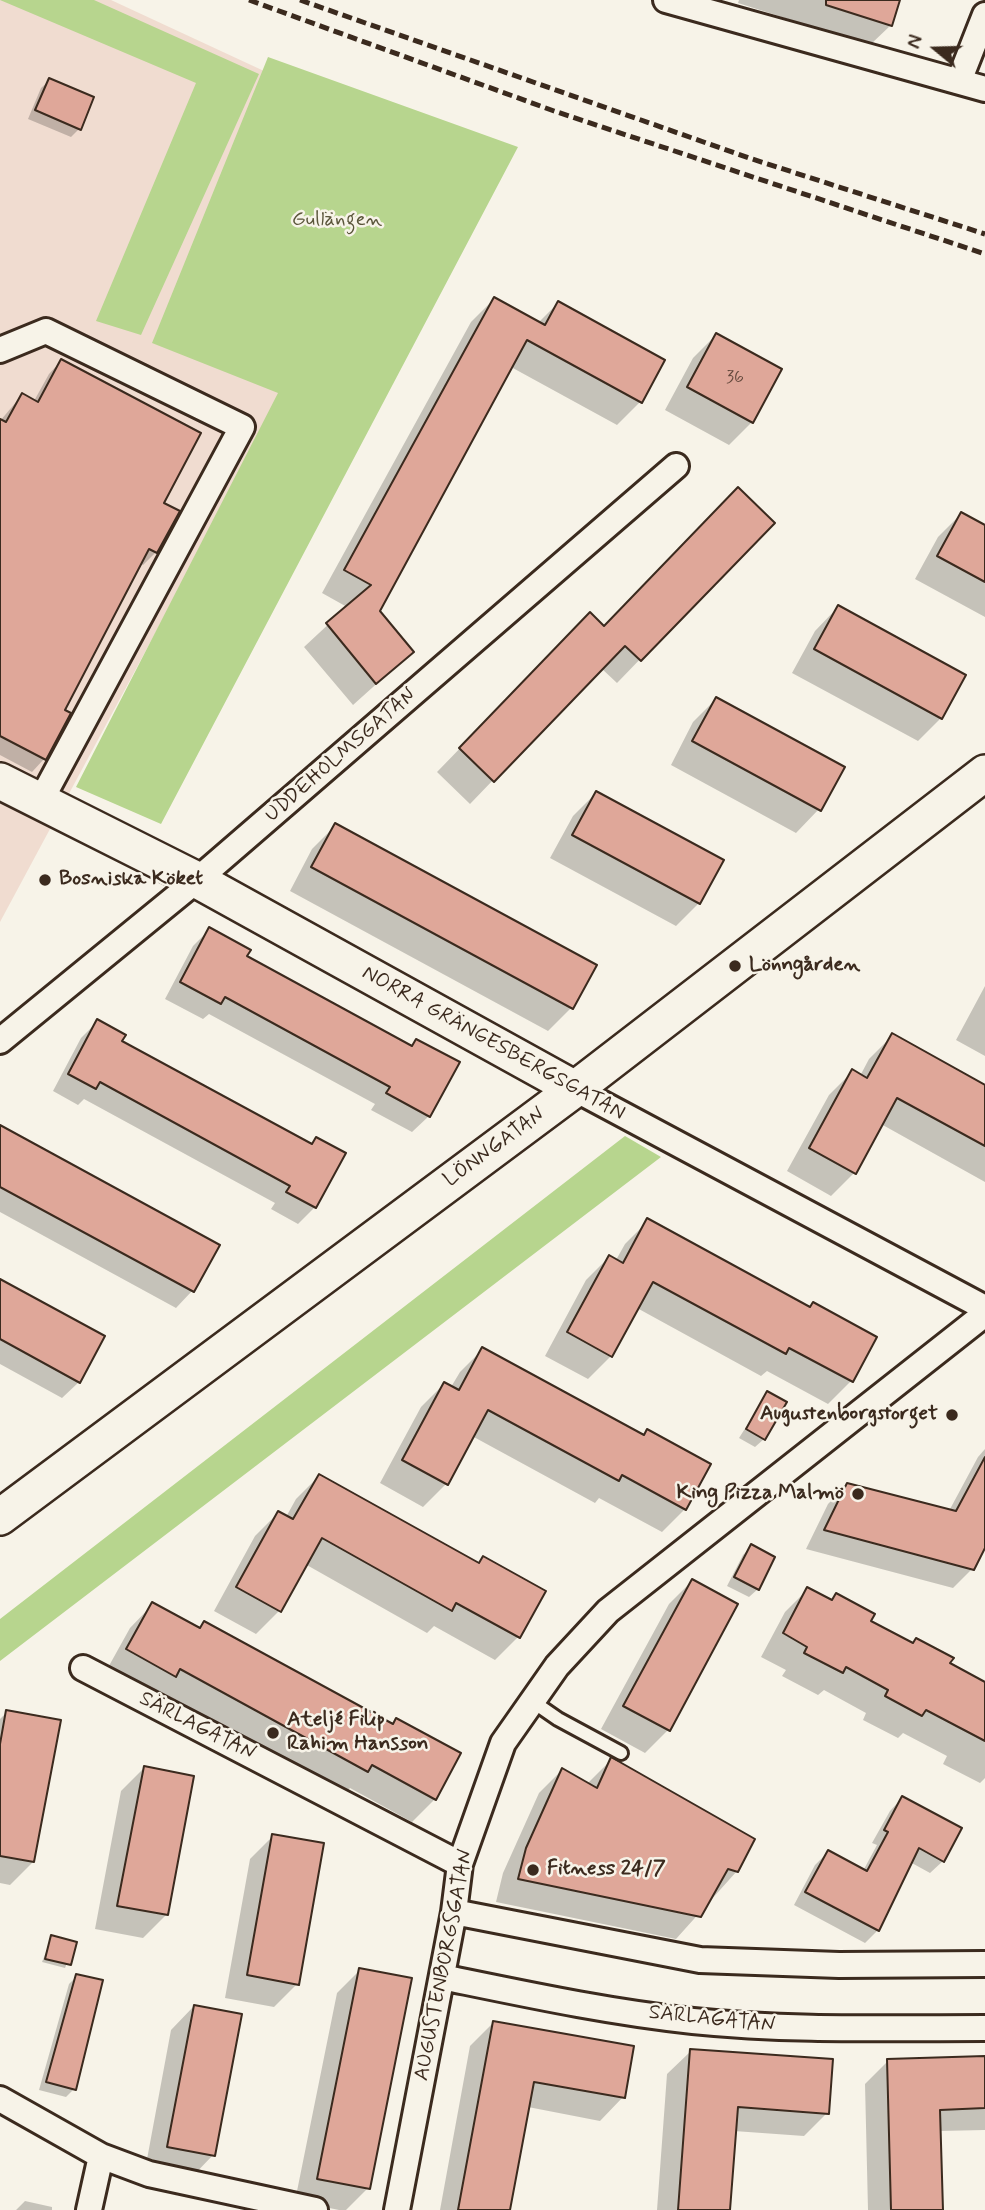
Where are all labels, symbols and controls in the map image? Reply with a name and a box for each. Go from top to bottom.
north arrow [901,14,971,84]
text: N [902,32,930,52]
park label: Gullängen [292,208,382,234]
house number: 36 [726,367,744,389]
street label: UDDEHOLMSGATAN [260,683,422,829]
place label: Bosniska Köket [59,867,203,893]
marker: Bosniska Köket [37,872,53,888]
place label: Lönngården [749,953,860,979]
marker: Lönngården [727,958,743,974]
street label: NORRA GRÄNGESBERGSGATAN [357,961,629,1127]
street label: LÖNNGATAN [439,1103,551,1193]
place label: Augustenborgstorget [760,1402,938,1428]
marker: Augustenborgstorget [944,1407,960,1423]
place label: King Pizza Malmö [676,1481,844,1507]
marker: King Pizza Malmö [850,1486,866,1502]
street label: SÄRLAGATAN [135,1687,259,1767]
place label: Ateljé Filip Rahim Hansson [287,1708,429,1758]
marker: Ateljé Filip Rahim Hansson [265,1725,281,1741]
street label: AUGUSTENBORGSGATAN [410,1847,480,2083]
place label: Fitness 24/7 [547,1857,666,1883]
marker: Fitness 24/7 [525,1862,541,1878]
street label: SÄRLAGATAN [647,2001,777,2039]

